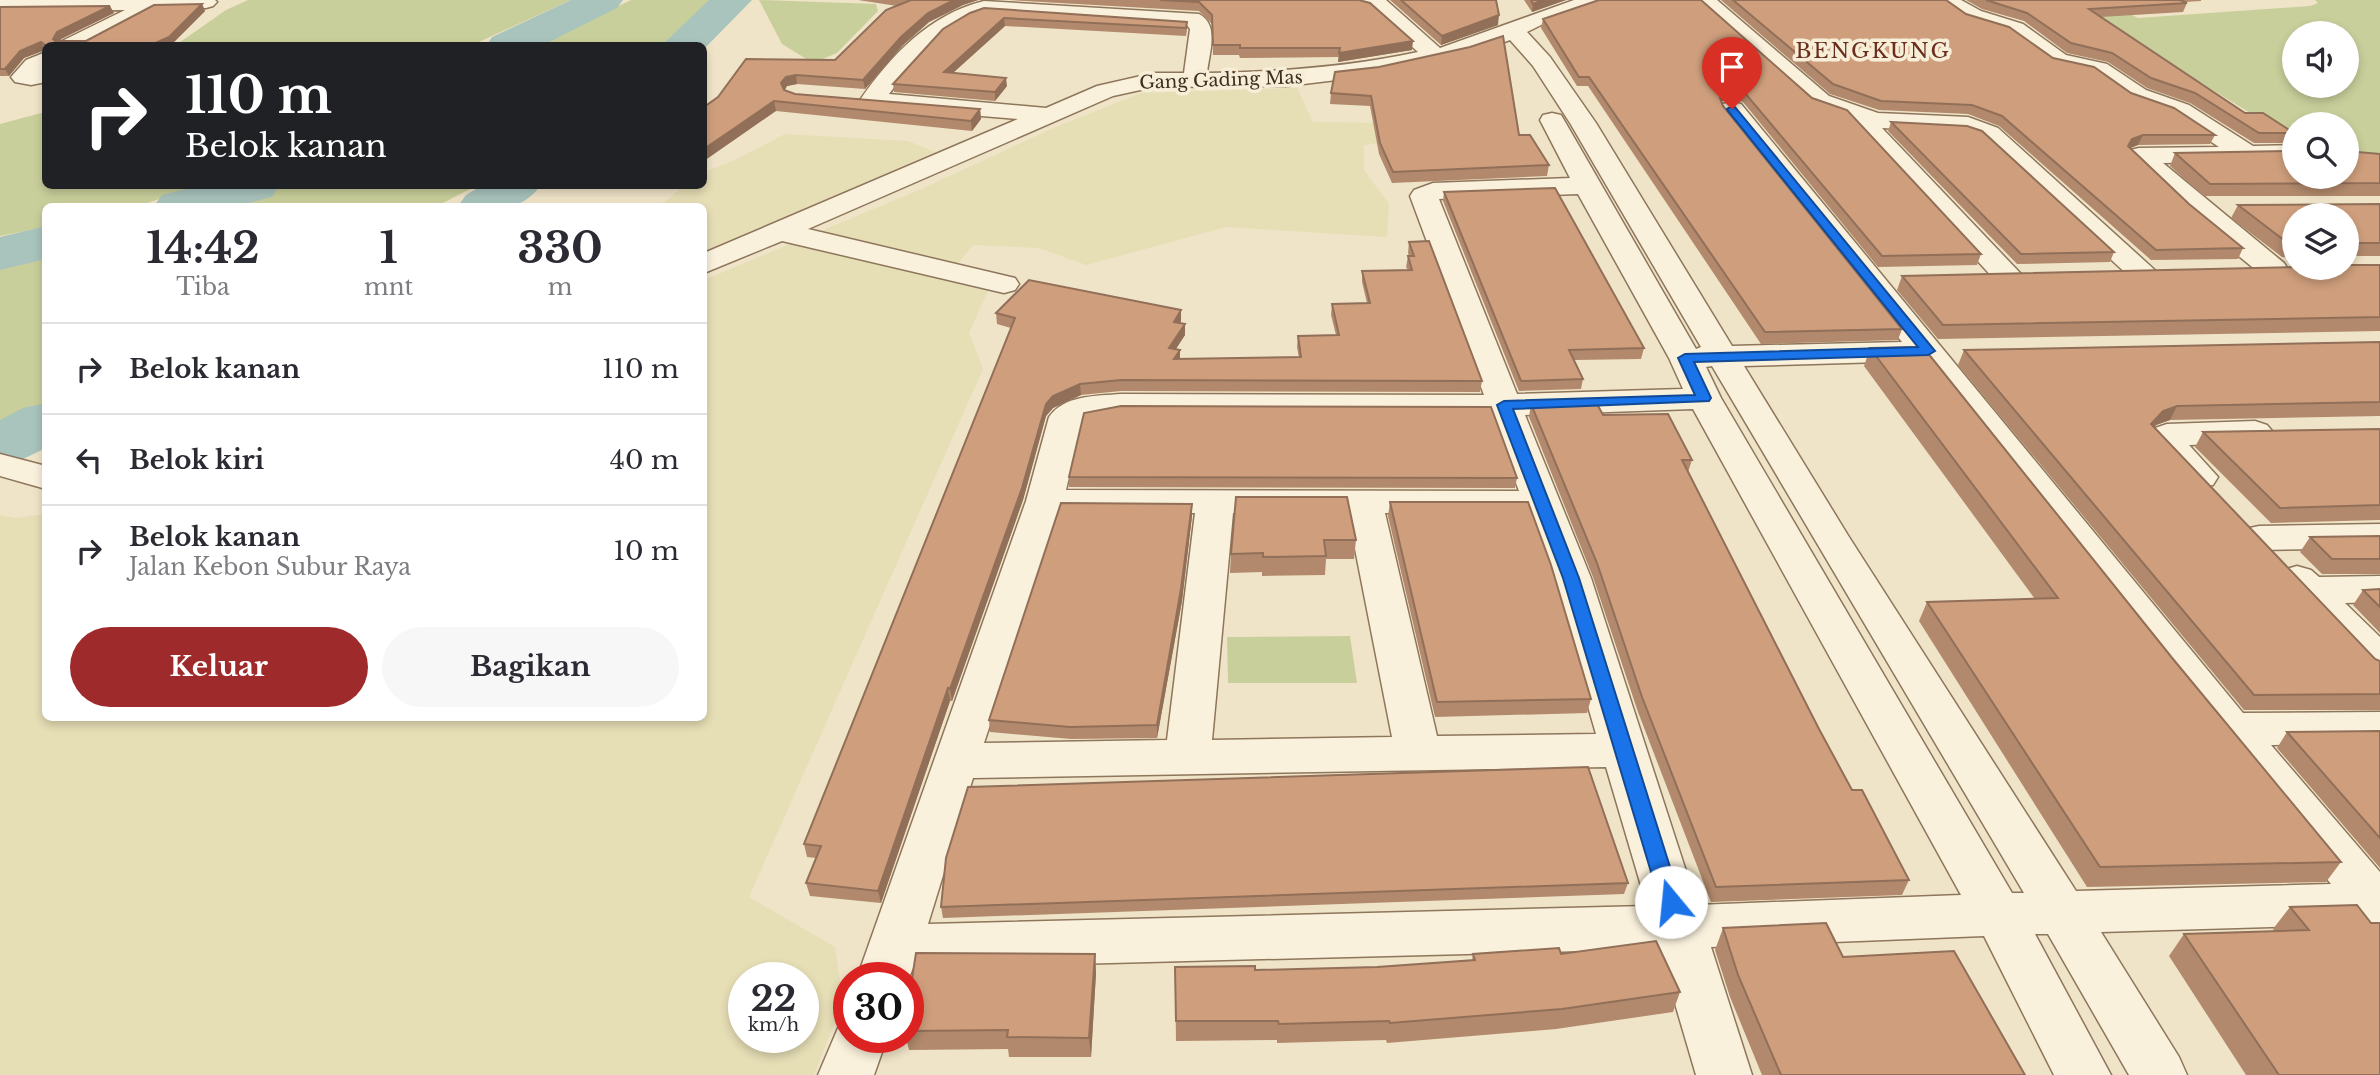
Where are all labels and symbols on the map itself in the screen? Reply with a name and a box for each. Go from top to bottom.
pin [1702,37,1762,109]
district label: BENGKUNG [1795,38,1951,64]
street label: Gang Gading Mas [1139,66,1303,94]
position arrow [1634,865,1708,939]
speed limit sign: 30 [833,962,924,1053]

